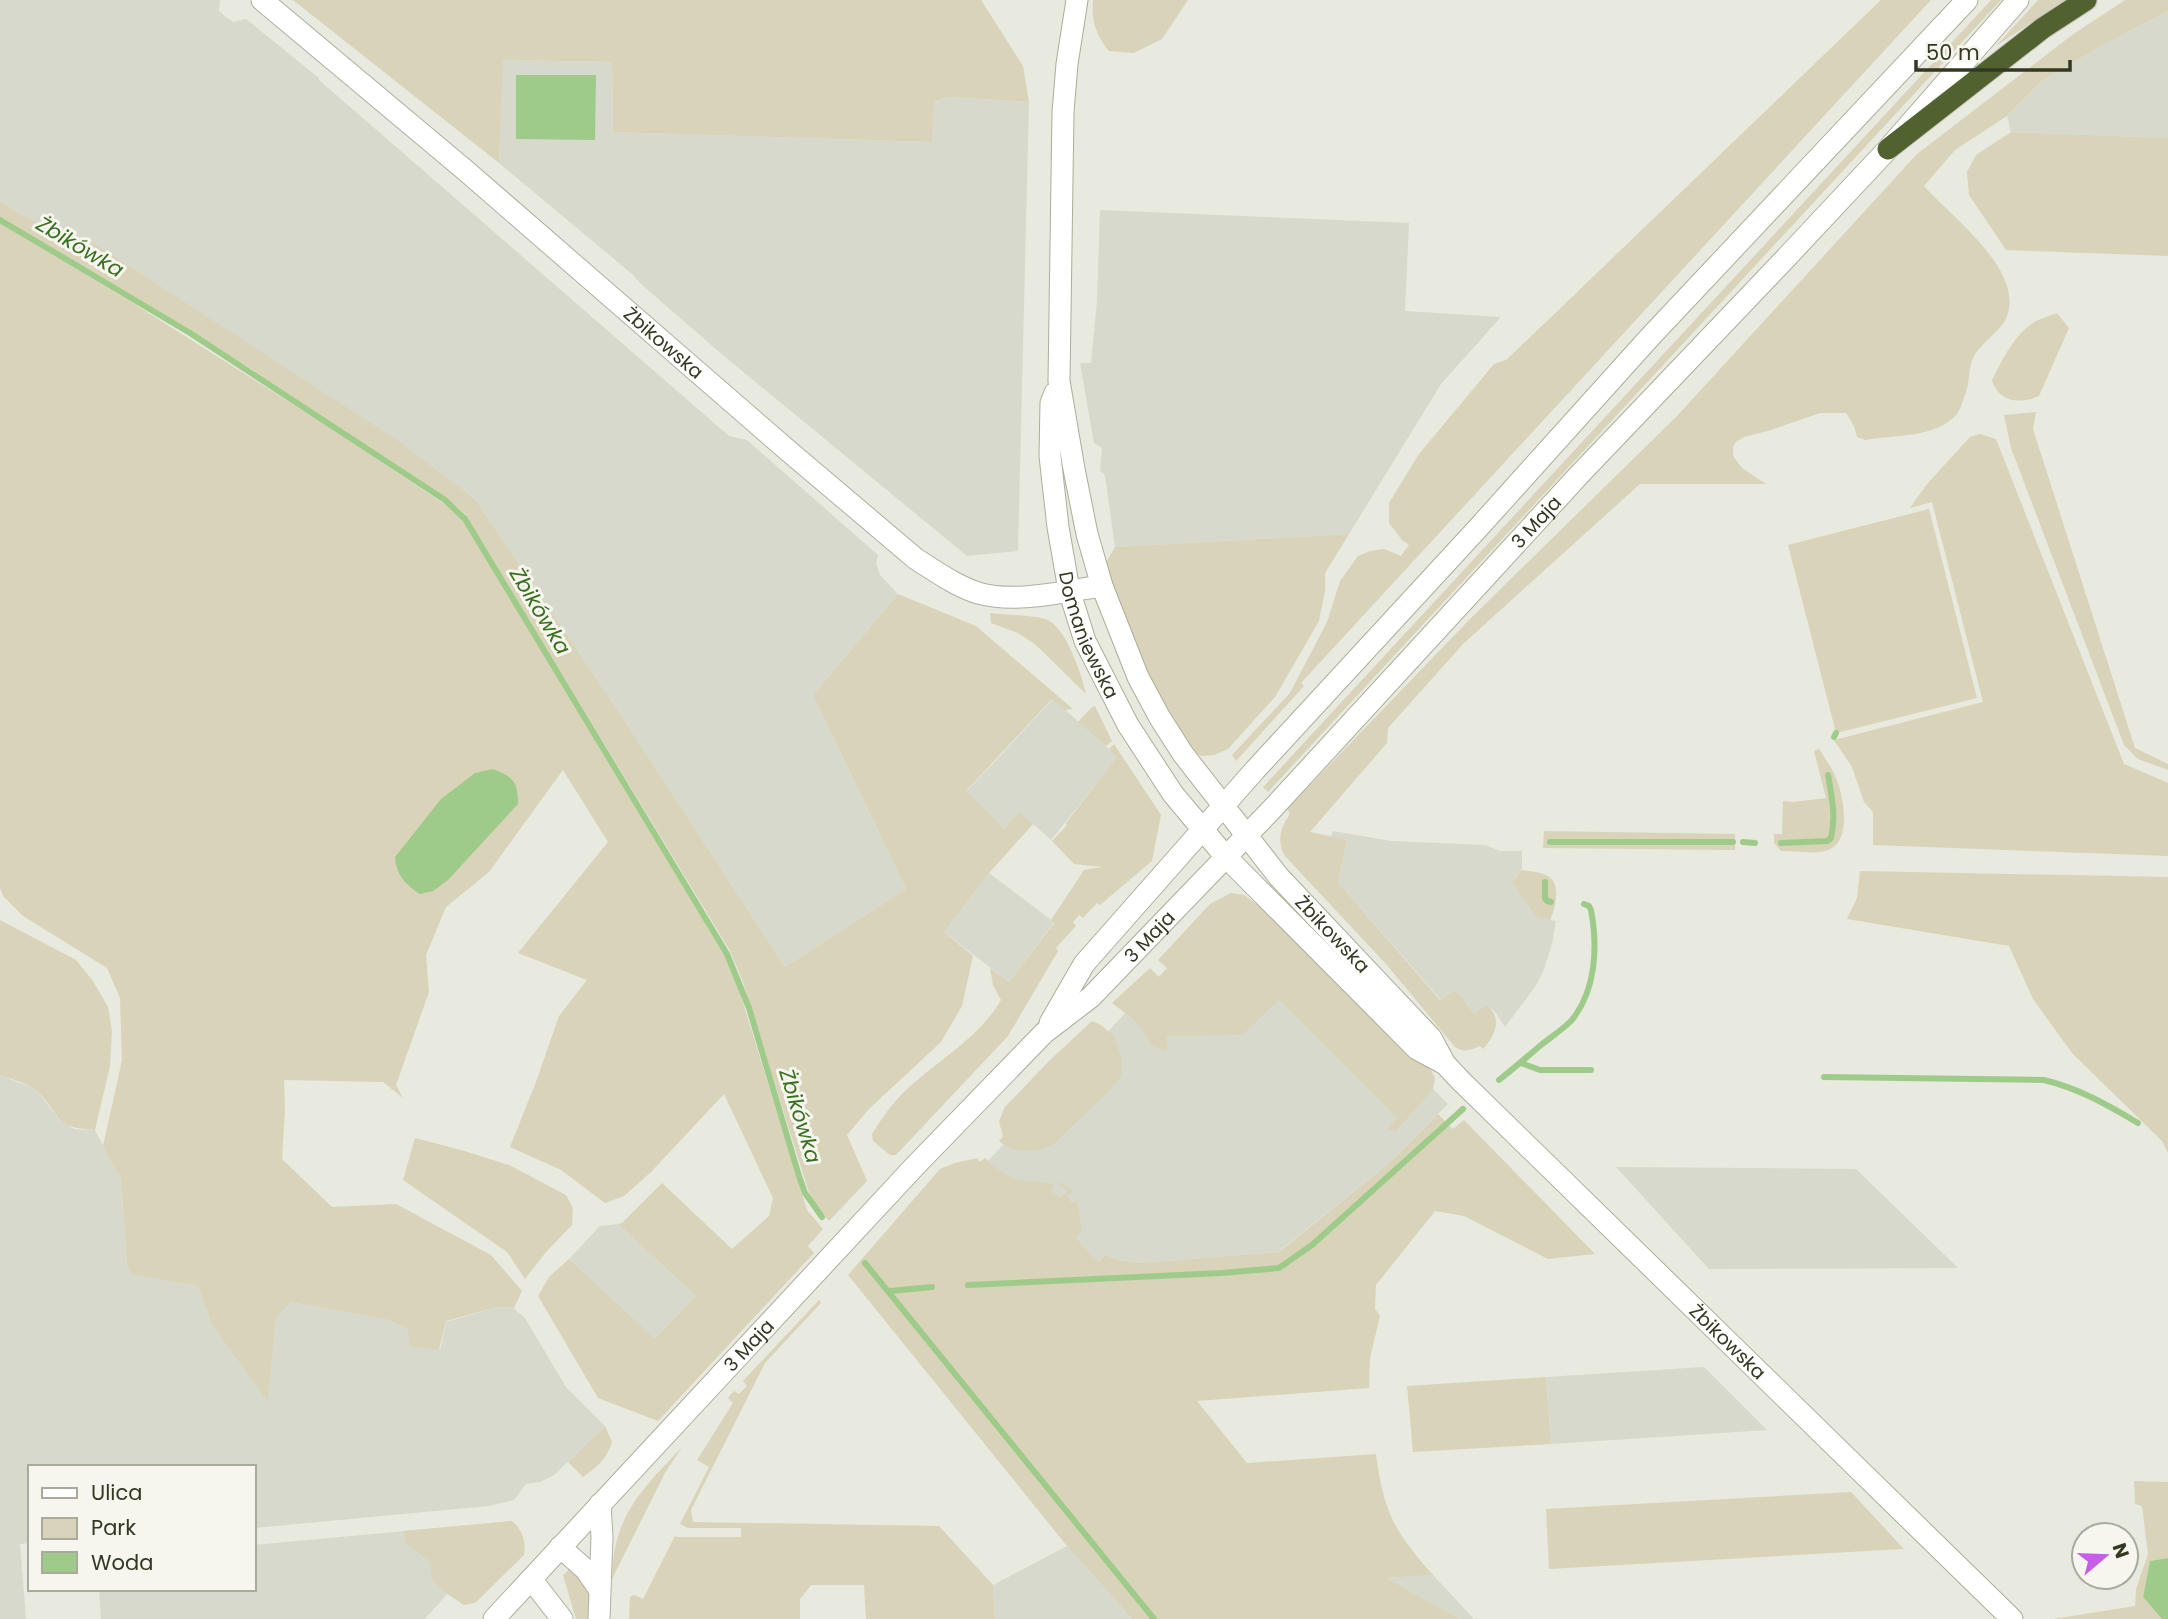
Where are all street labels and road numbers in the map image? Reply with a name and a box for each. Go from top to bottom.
street label: Żbikowska [618,301,709,385]
street label: 3 Maja [1505,490,1568,554]
street label: Domaniewska [1052,569,1125,703]
street label: Żbikowska [1289,889,1376,979]
street label: 3 Maja [1118,905,1181,969]
street label: Żbikowska [1683,1298,1772,1386]
street label: 3 Maja [718,1313,780,1378]

